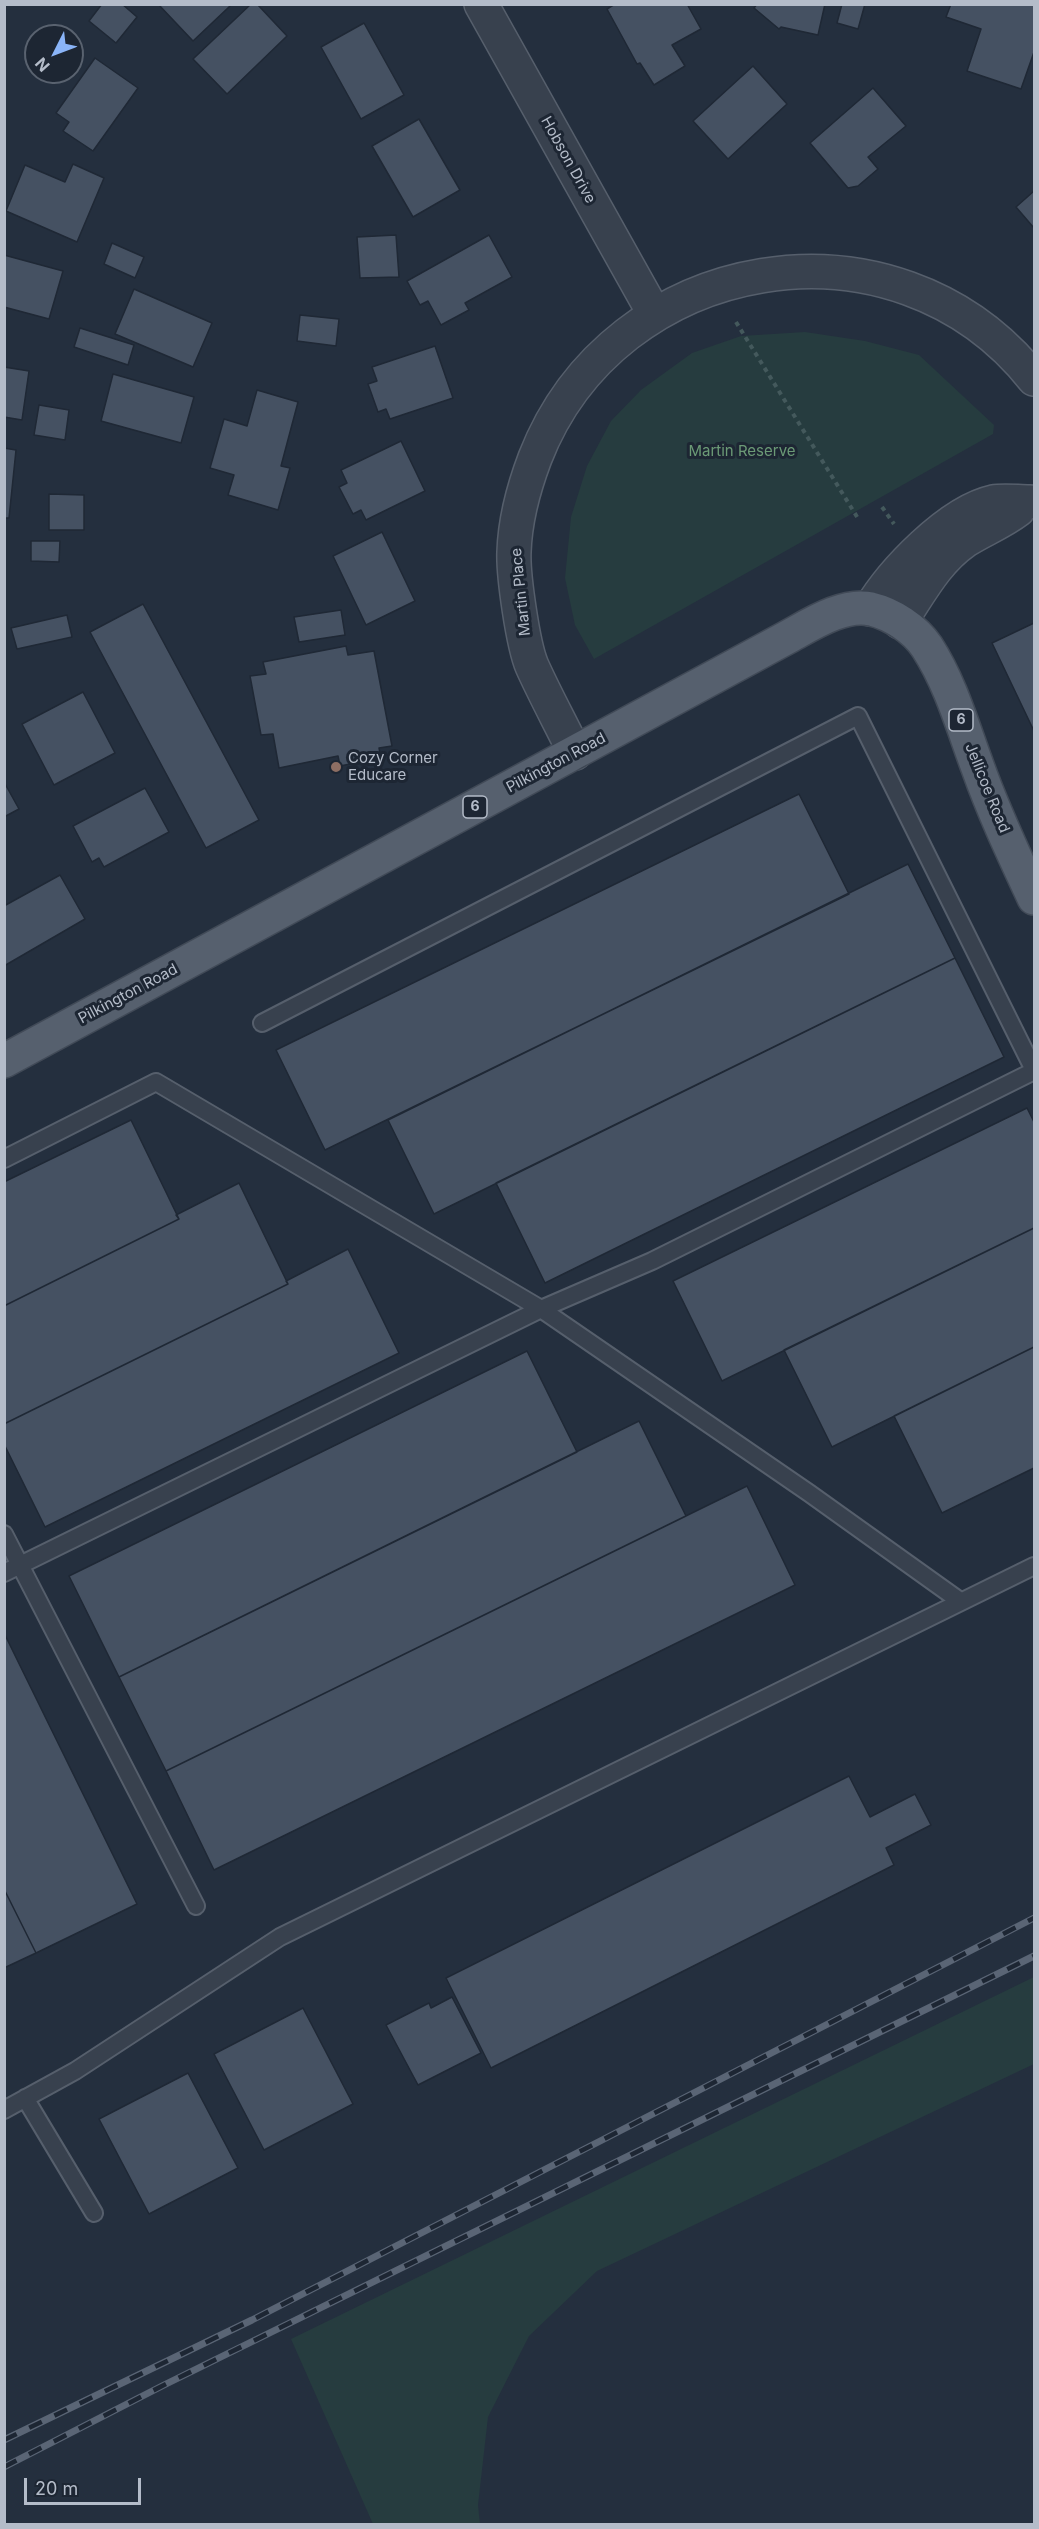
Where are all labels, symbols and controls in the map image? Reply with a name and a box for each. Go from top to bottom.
north arrow [24,24,84,84]
text: N [31,53,54,76]
street label: Hobson Drive [537,113,599,207]
park label: Martin Reserve [688,442,796,460]
street label: Martin Place [507,547,535,637]
road number: 6 [949,709,973,731]
street label: Pilkington Road [503,729,609,797]
street label: Jellicoe Road [961,741,1013,835]
place label: Cozy Corner Educare [348,749,438,784]
marker: Cozy Corner Educare [329,760,343,774]
road number: 6 [463,796,487,818]
street label: Pilkington Road [75,960,181,1028]
scale bar [27,2466,144,2504]
text: 20 m [35,2478,78,2499]

